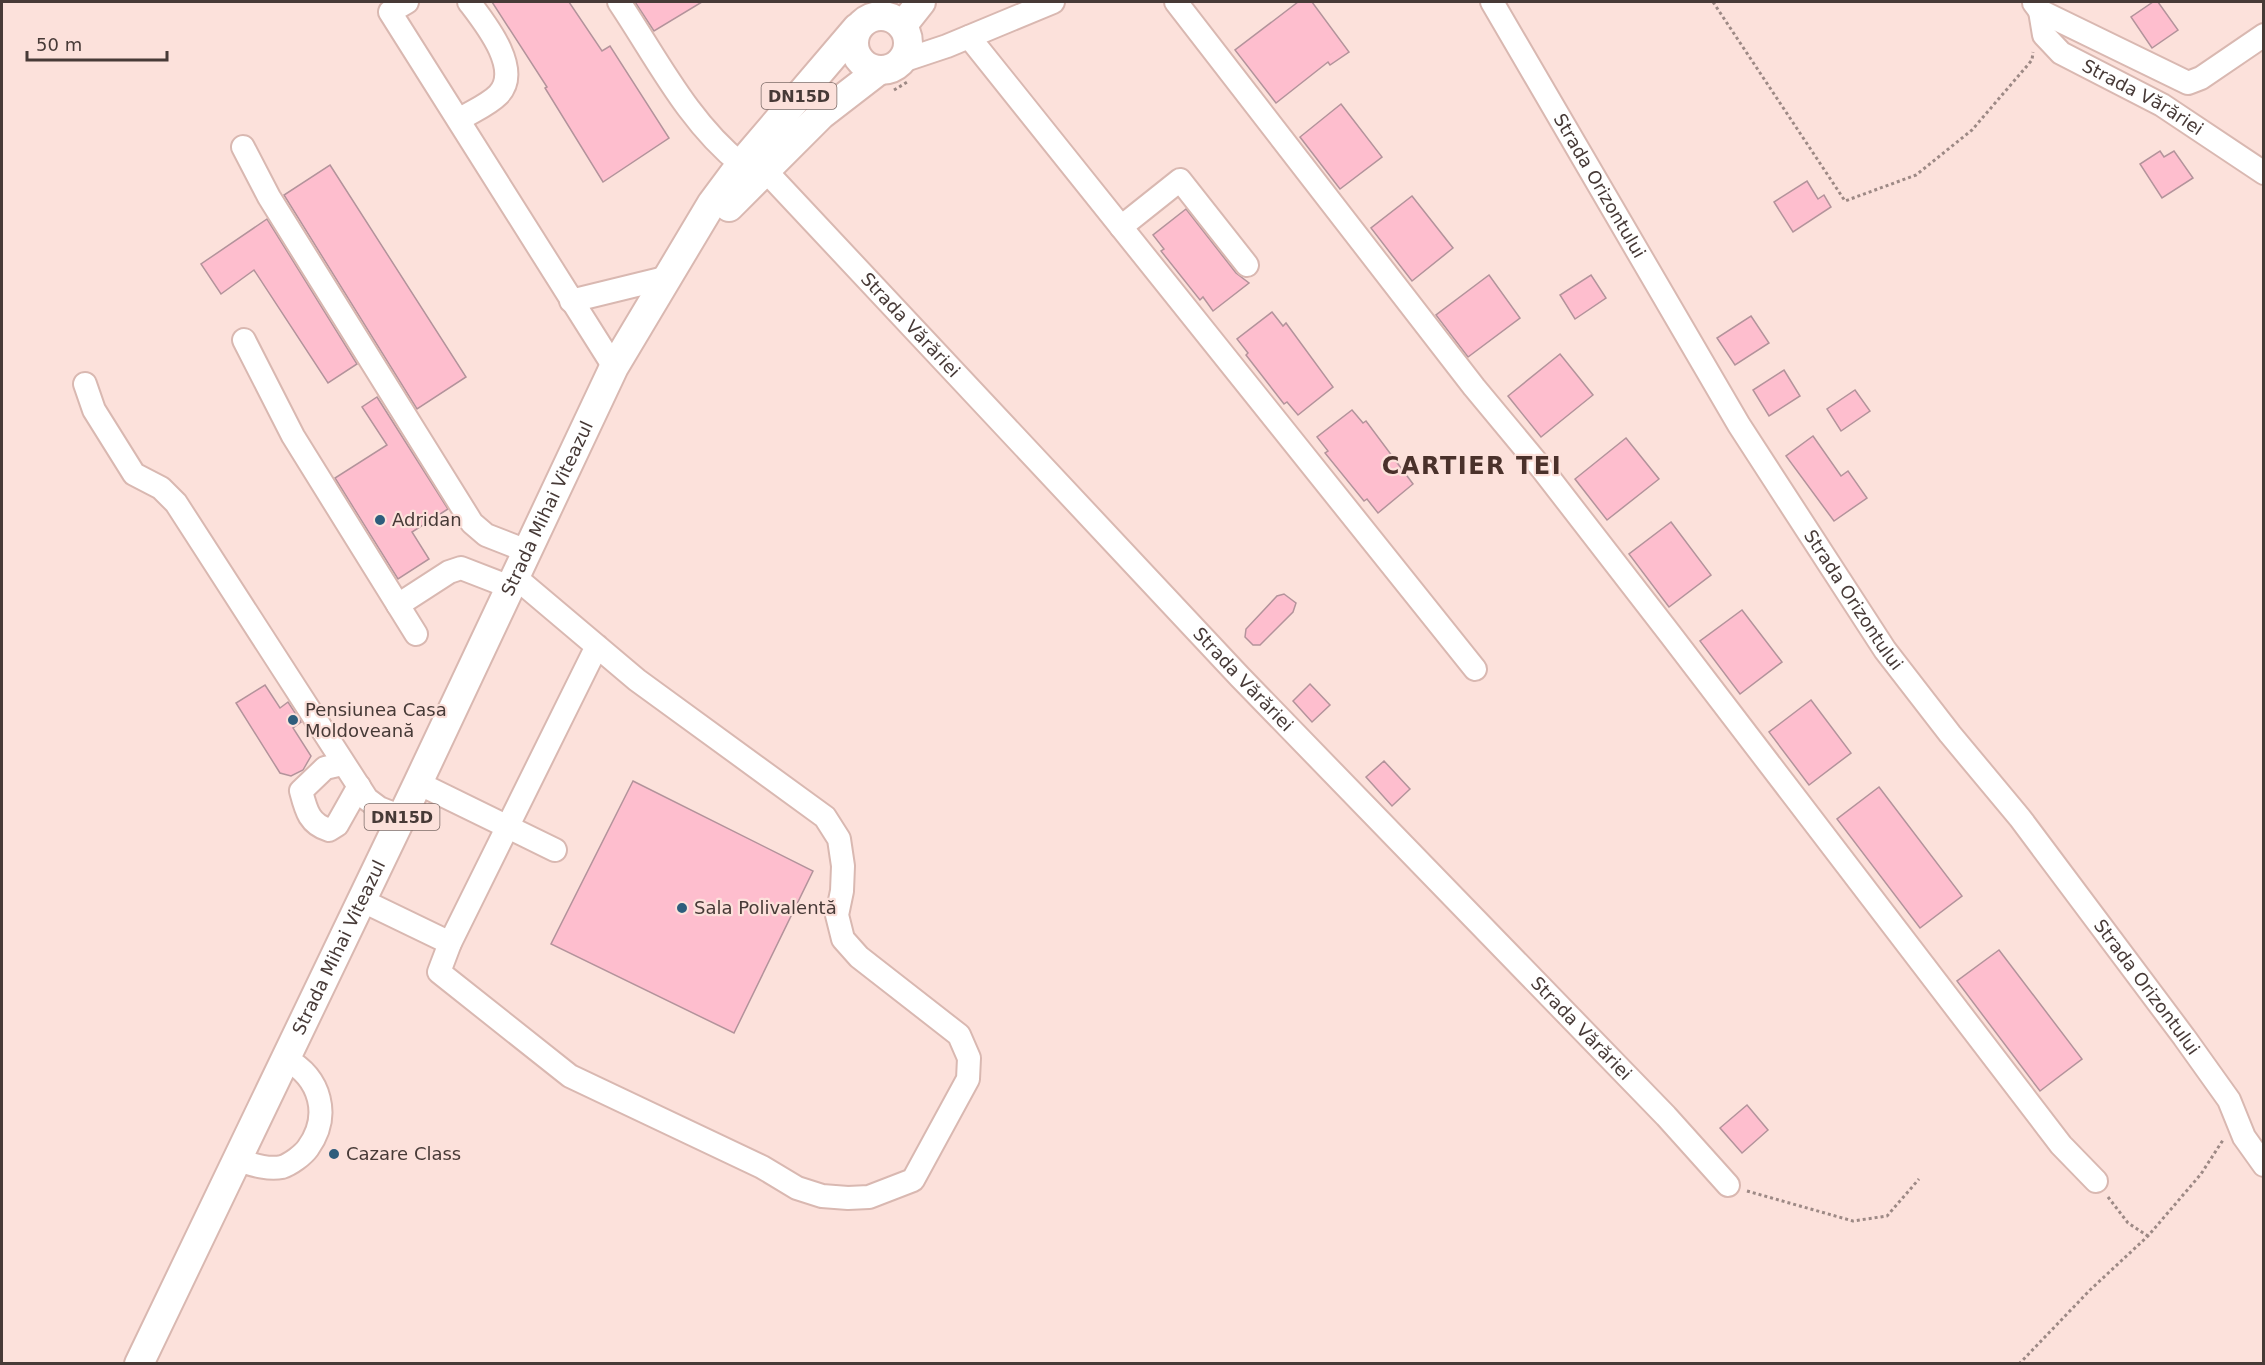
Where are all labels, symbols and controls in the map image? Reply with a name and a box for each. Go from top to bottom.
scale bar [27,24,166,62]
text: 50 m [36,34,82,55]
street label: Strada Vărăriei [2079,55,2207,139]
road number: DN15D [762,83,836,109]
street label: Strada Orizontului [1550,110,1650,262]
street label: Strada Vărăriei [857,268,965,381]
street label: Strada Mihai Viteazul [497,417,597,599]
district label: CARTIER TEI [1382,452,1562,480]
place label: Adridan [392,509,462,530]
marker: Adridan [373,513,387,527]
street label: Strada Orizontului [1800,526,1908,674]
street label: Strada Vărăriei [1189,623,1298,735]
place label: Pensiunea Casa Moldoveană [305,699,447,741]
marker: Pensiunea Casa Moldoveană [286,713,300,727]
road number: DN15D [364,804,440,830]
street label: Strada Mihai Viteazul [288,857,389,1038]
place label: Sala Polivalentă [694,897,837,918]
marker: Sala Polivalentă [675,901,689,915]
street label: Strada Orizontului [2090,915,2204,1059]
street label: Strada Vărăriei [1527,972,1636,1084]
place label: Cazare Class [346,1143,461,1164]
marker: Cazare Class [327,1147,341,1161]

